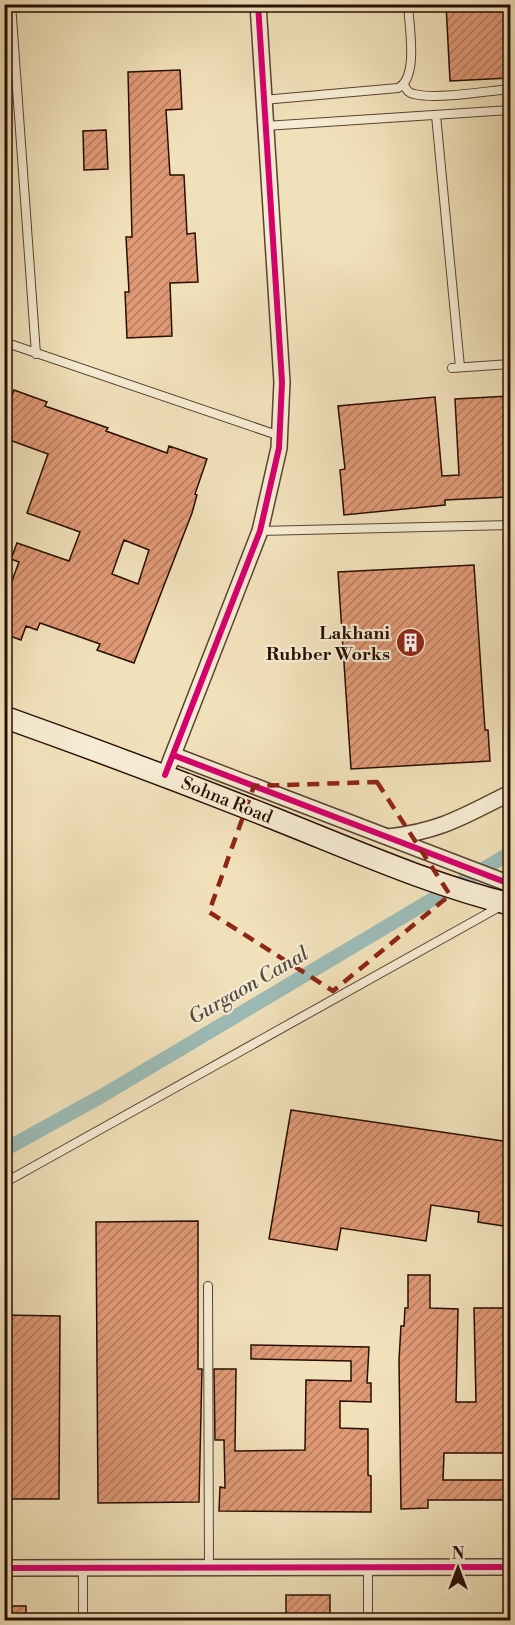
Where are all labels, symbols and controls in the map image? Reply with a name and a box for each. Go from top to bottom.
place label: Lakhani Rubber Works [266,622,390,666]
building icon: Lakhani Rubber Works [395,627,427,659]
street label: Sohna Road [178,772,277,829]
water label: Gurgaon Canal [184,942,314,1031]
north arrow [428,1538,488,1598]
text: N [452,1544,465,1564]

